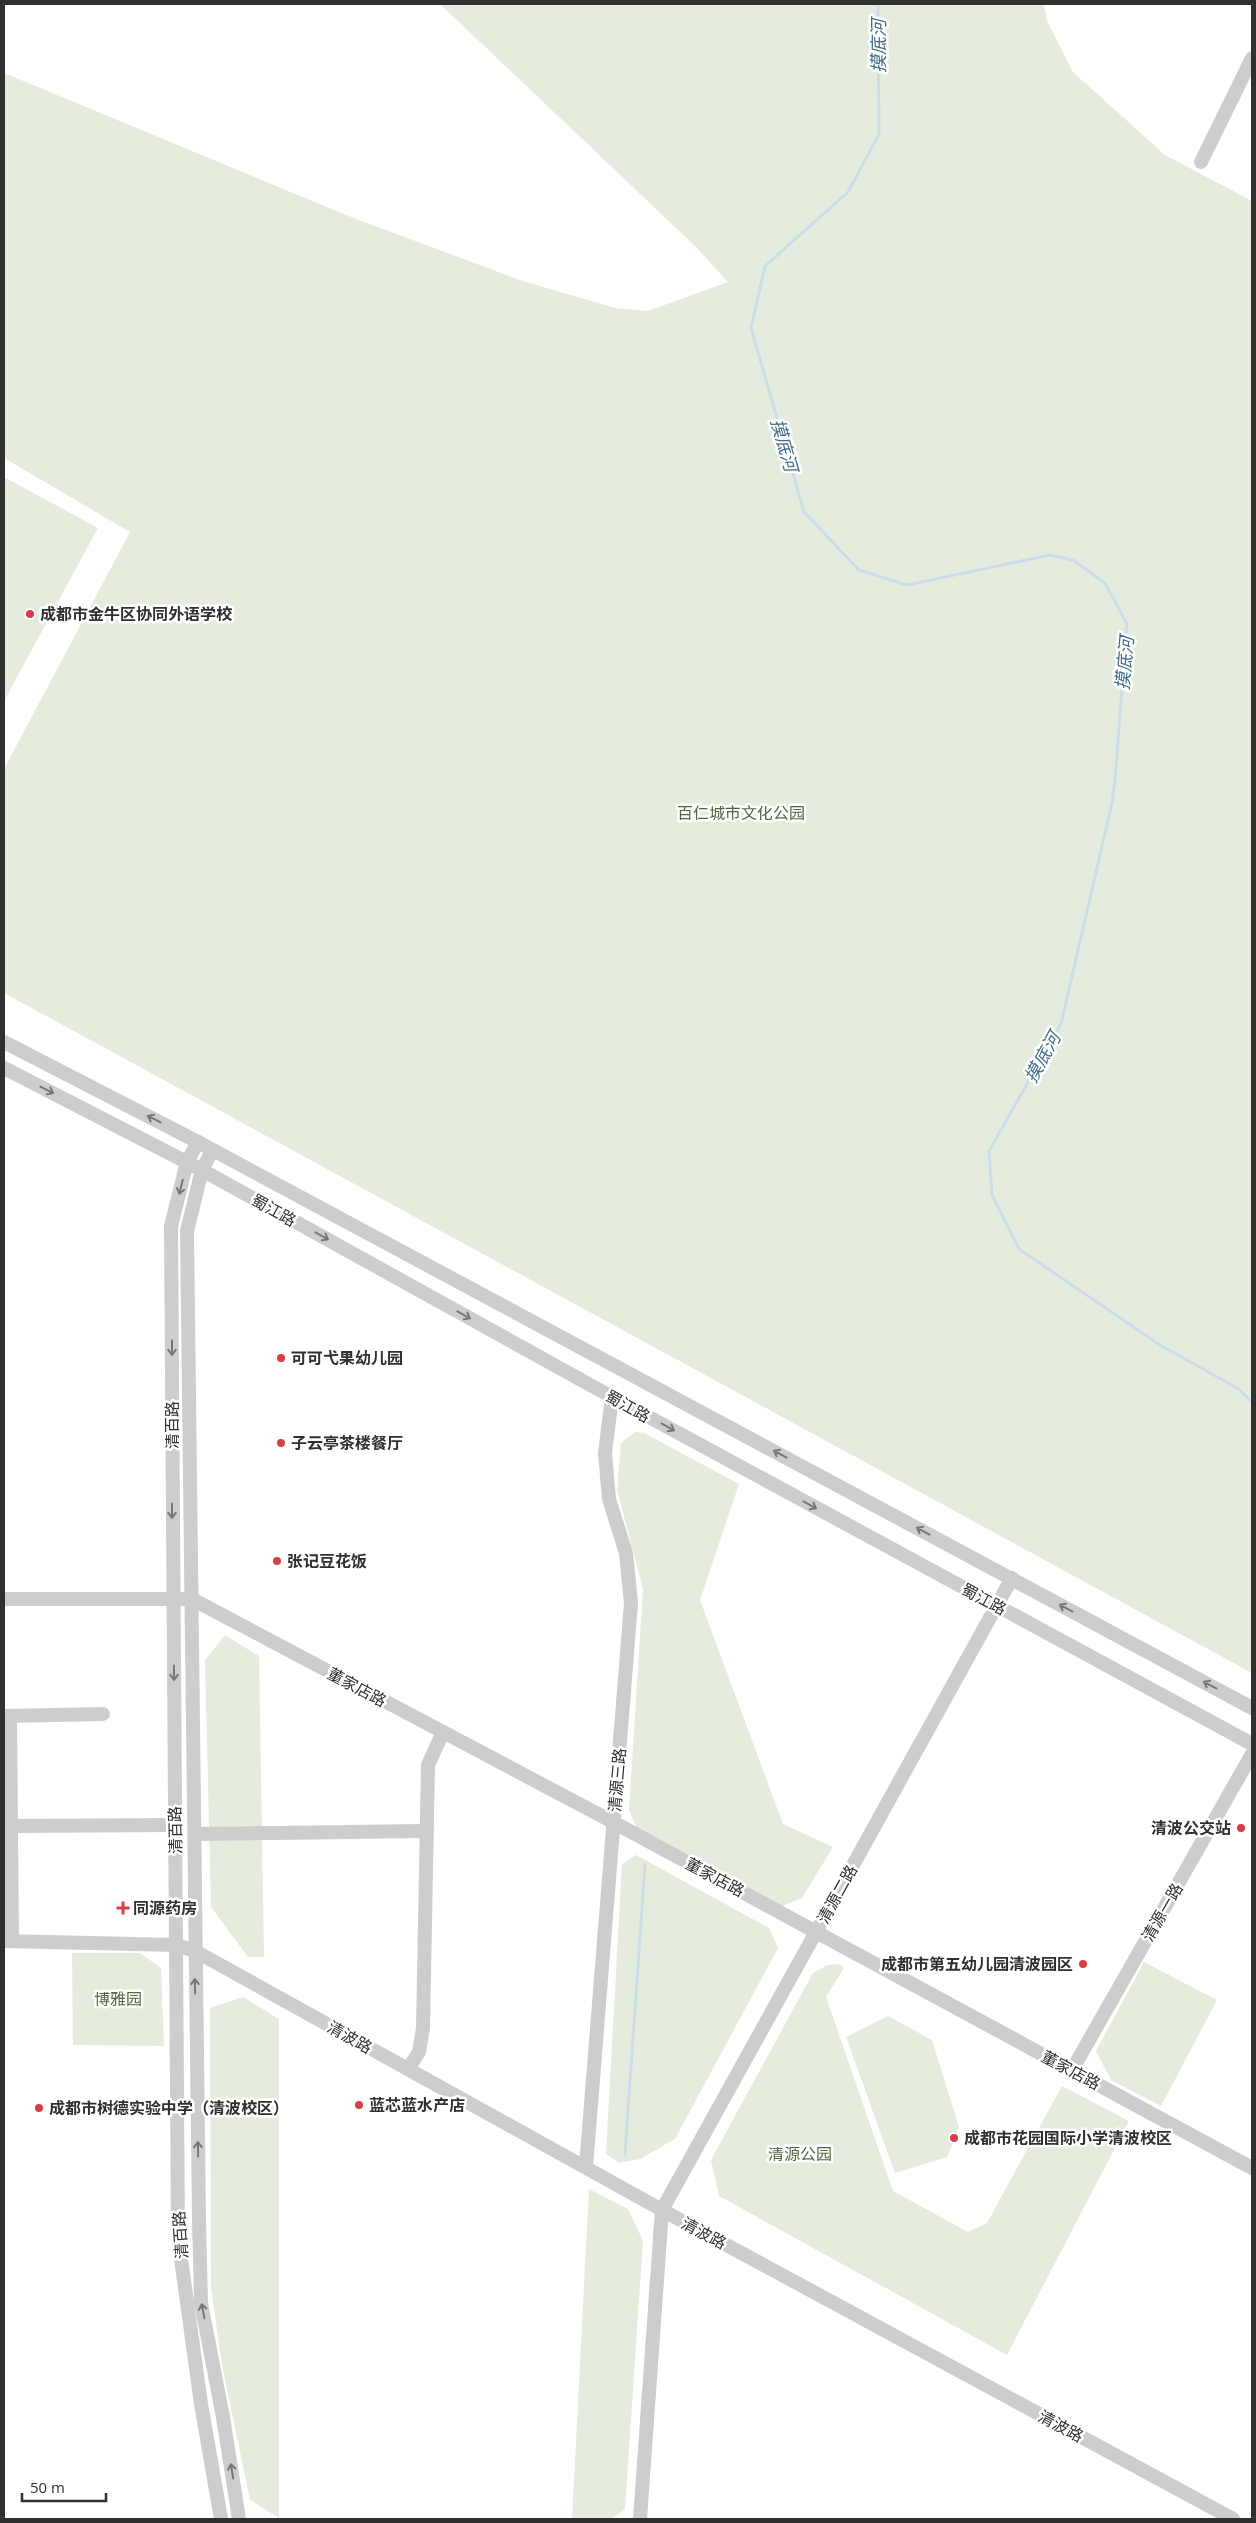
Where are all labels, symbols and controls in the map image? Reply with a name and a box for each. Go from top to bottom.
water label: 摸底河 [866,16,890,73]
water label: 摸底河 [766,416,805,477]
place label: 成都市金牛区协同外语学校 [40,603,233,625]
marker: 成都市金牛区协同外语学校 [24,608,36,620]
water label: 摸底河 [1110,632,1139,691]
park label: 百仁城市文化公园 [677,802,805,824]
water label: 摸底河 [1018,1025,1067,1086]
one-way arrow [39,1086,54,1095]
one-way arrow [147,1114,162,1123]
one-way arrow [176,1179,185,1195]
street label: 蜀江路 [248,1189,300,1231]
one-way arrow [314,1231,329,1241]
one-way arrow [456,1311,471,1320]
one-way arrow [167,1340,177,1356]
place label: 可可弋果幼儿园 [291,1347,403,1369]
marker: 可可弋果幼儿园 [275,1352,287,1364]
street label: 蜀江路 [602,1385,654,1427]
street label: 清百路 [161,1401,183,1449]
one-way arrow [660,1422,675,1432]
place label: 子云亭茶楼餐厅 [291,1432,403,1454]
marker: 子云亭茶楼餐厅 [275,1437,287,1449]
one-way arrow [773,1449,788,1458]
one-way arrow [802,1501,817,1510]
one-way arrow [167,1502,177,1519]
one-way arrow [916,1526,931,1536]
place label: 张记豆花饭 [287,1550,367,1572]
marker: 张记豆花饭 [271,1555,283,1567]
street label: 蜀江路 [958,1578,1010,1620]
one-way arrow [1059,1603,1074,1613]
street label: 董家店路 [324,1662,390,1712]
one-way arrow [169,1665,178,1681]
one-way arrow [1202,1680,1217,1690]
street label: 清源三路 [603,1747,631,1813]
street label: 清百路 [164,1806,186,1854]
place label: 清波公交站 [1151,1817,1231,1839]
marker: 清波公交站 [1235,1822,1247,1834]
street label: 董家店路 [682,1852,748,1902]
street label: 清源二路 [812,1861,862,1927]
street label: 清源一路 [1136,1879,1188,1945]
place label: 同源药房 [133,1897,197,1919]
marker: 同源药房 [117,1902,129,1914]
place label: 成都市第五幼儿园清波园区 [881,1953,1073,1975]
marker: 成都市第五幼儿园清波园区 [1077,1958,1089,1970]
one-way arrow [190,1979,200,1995]
park label: 博雅园 [94,1988,142,2010]
street label: 清波路 [324,2016,376,2058]
street label: 董家店路 [1038,2045,1104,2095]
place label: 蓝芯蓝水产店 [369,2094,465,2116]
place label: 成都市树德实验中学（清波校区） [49,2097,289,2119]
marker: 蓝芯蓝水产店 [353,2099,365,2111]
marker: 成都市树德实验中学（清波校区） [33,2102,45,2114]
place label: 成都市花园国际小学清波校区 [964,2127,1172,2149]
marker: 成都市花园国际小学清波校区 [948,2132,960,2144]
one-way arrow [193,2141,202,2157]
park label: 清源公园 [768,2143,832,2165]
street label: 清百路 [167,2210,193,2260]
street label: 清波路 [678,2212,730,2254]
one-way arrow [197,2304,207,2320]
street label: 清波路 [1035,2405,1087,2447]
one-way arrow [226,2463,236,2479]
scale bar [22,2470,106,2502]
text: 50 m [30,2477,65,2497]

